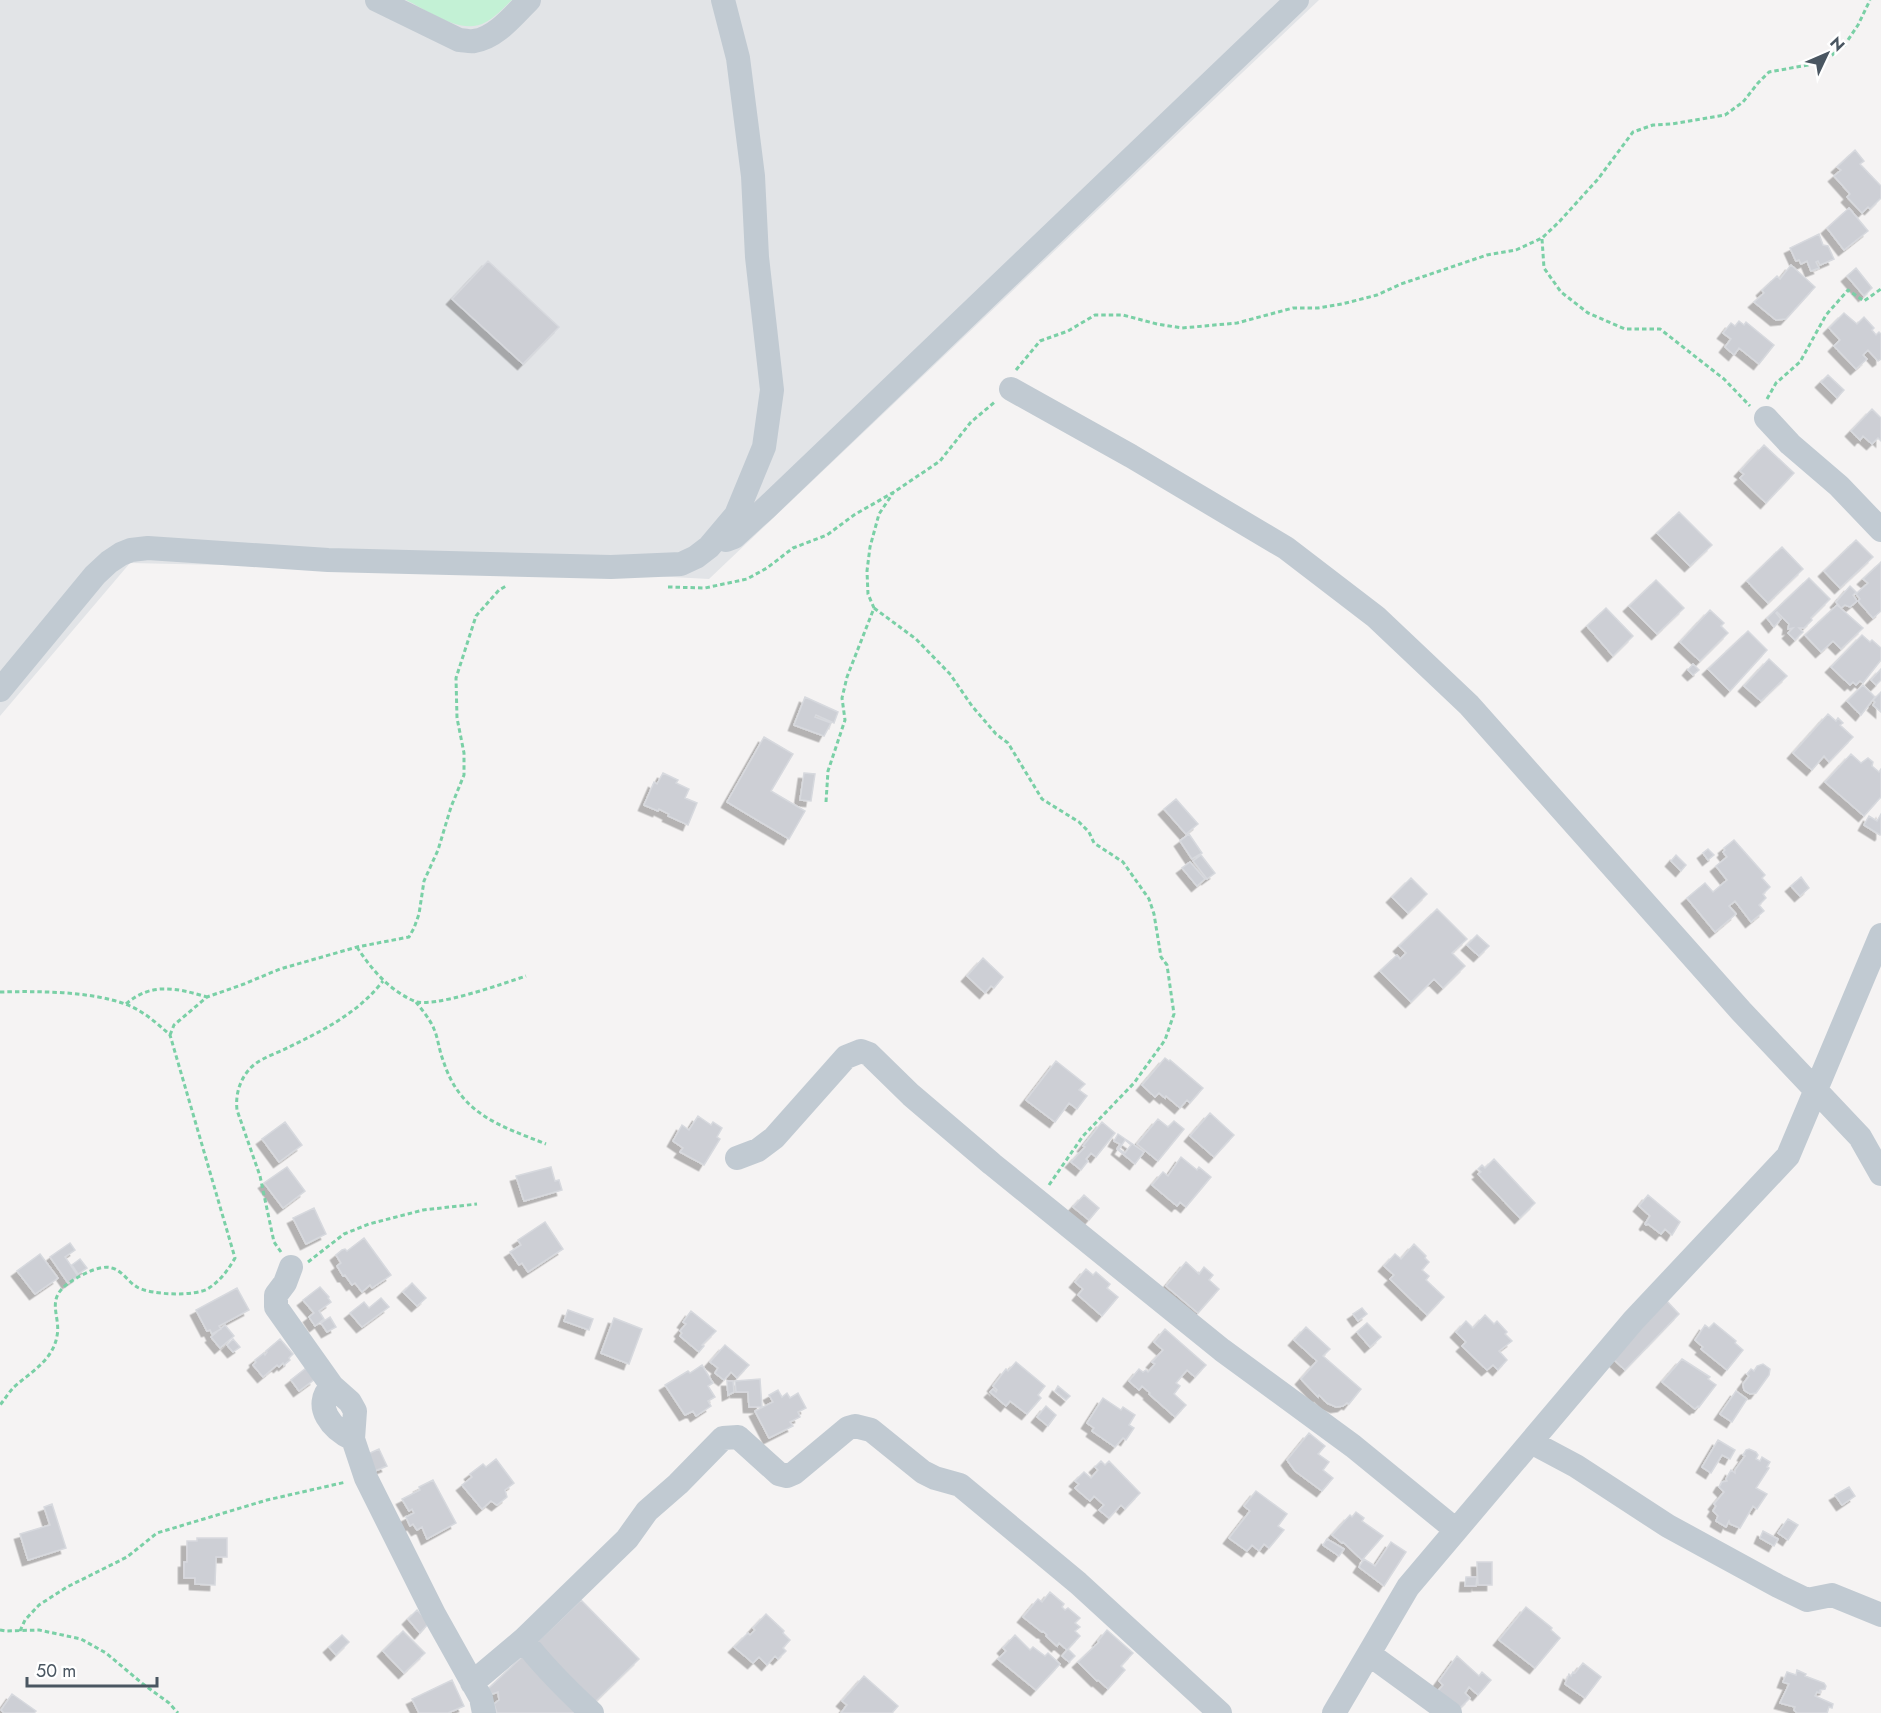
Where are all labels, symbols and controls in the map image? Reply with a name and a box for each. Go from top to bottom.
north arrow [1797,24,1857,84]
text: N [1825,31,1850,56]
scale bar [27,1650,158,1688]
text: 50 m [36,1658,76,1684]

